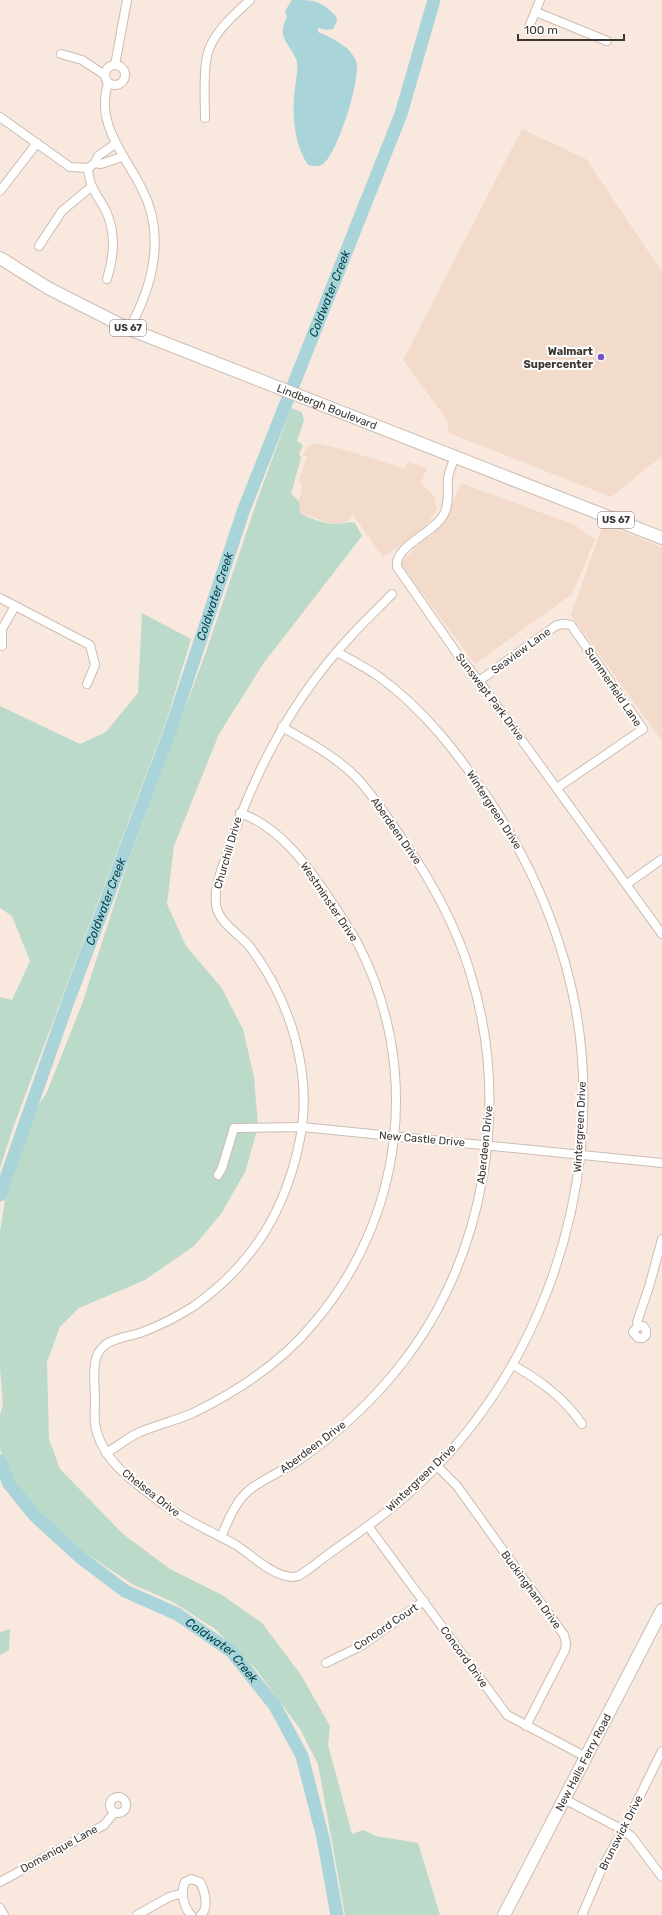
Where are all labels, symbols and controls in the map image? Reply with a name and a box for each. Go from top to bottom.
scale bar [518,16,624,42]
text: 100 m [524,23,558,37]
water label: Coldwater Creek [306,247,353,339]
road number: US 67 [110,320,146,336]
place label: Walmart Supercenter [524,345,593,371]
marker: Walmart Supercenter [596,352,606,362]
street label: Lindbergh Boulevard [275,381,379,432]
road number: US 67 [598,512,634,528]
water label: Coldwater Creek [194,550,236,643]
street label: Seaview Lane [489,625,553,677]
street label: Summerfield Lane [582,645,644,729]
street label: Sunswept Park Drive [453,651,527,743]
street label: Wintergreen Drive [464,768,524,852]
street label: Aberdeen Drive [368,795,424,867]
street label: Churchill Drive [211,815,245,891]
water label: Coldwater Creek [83,855,129,947]
street label: Westminster Drive [298,860,360,944]
street label: Wintergreen Drive [571,1081,589,1173]
street label: Aberdeen Drive [474,1105,496,1185]
street label: New Castle Drive [378,1129,466,1149]
street label: Aberdeen Drive [278,1418,348,1476]
street label: Wintergreen Drive [384,1442,458,1514]
street label: Chelsea Drive [119,1466,183,1520]
street label: Buckingham Drive [498,1548,564,1632]
street label: Concord Court [351,1600,421,1653]
water label: Coldwater Creek [183,1615,261,1686]
street label: Concord Drive [437,1624,491,1690]
street label: New Halls Ferry Road [552,1711,614,1813]
street label: Brunswick Drive [596,1793,646,1873]
street label: Domenique Lane [18,1822,100,1876]

